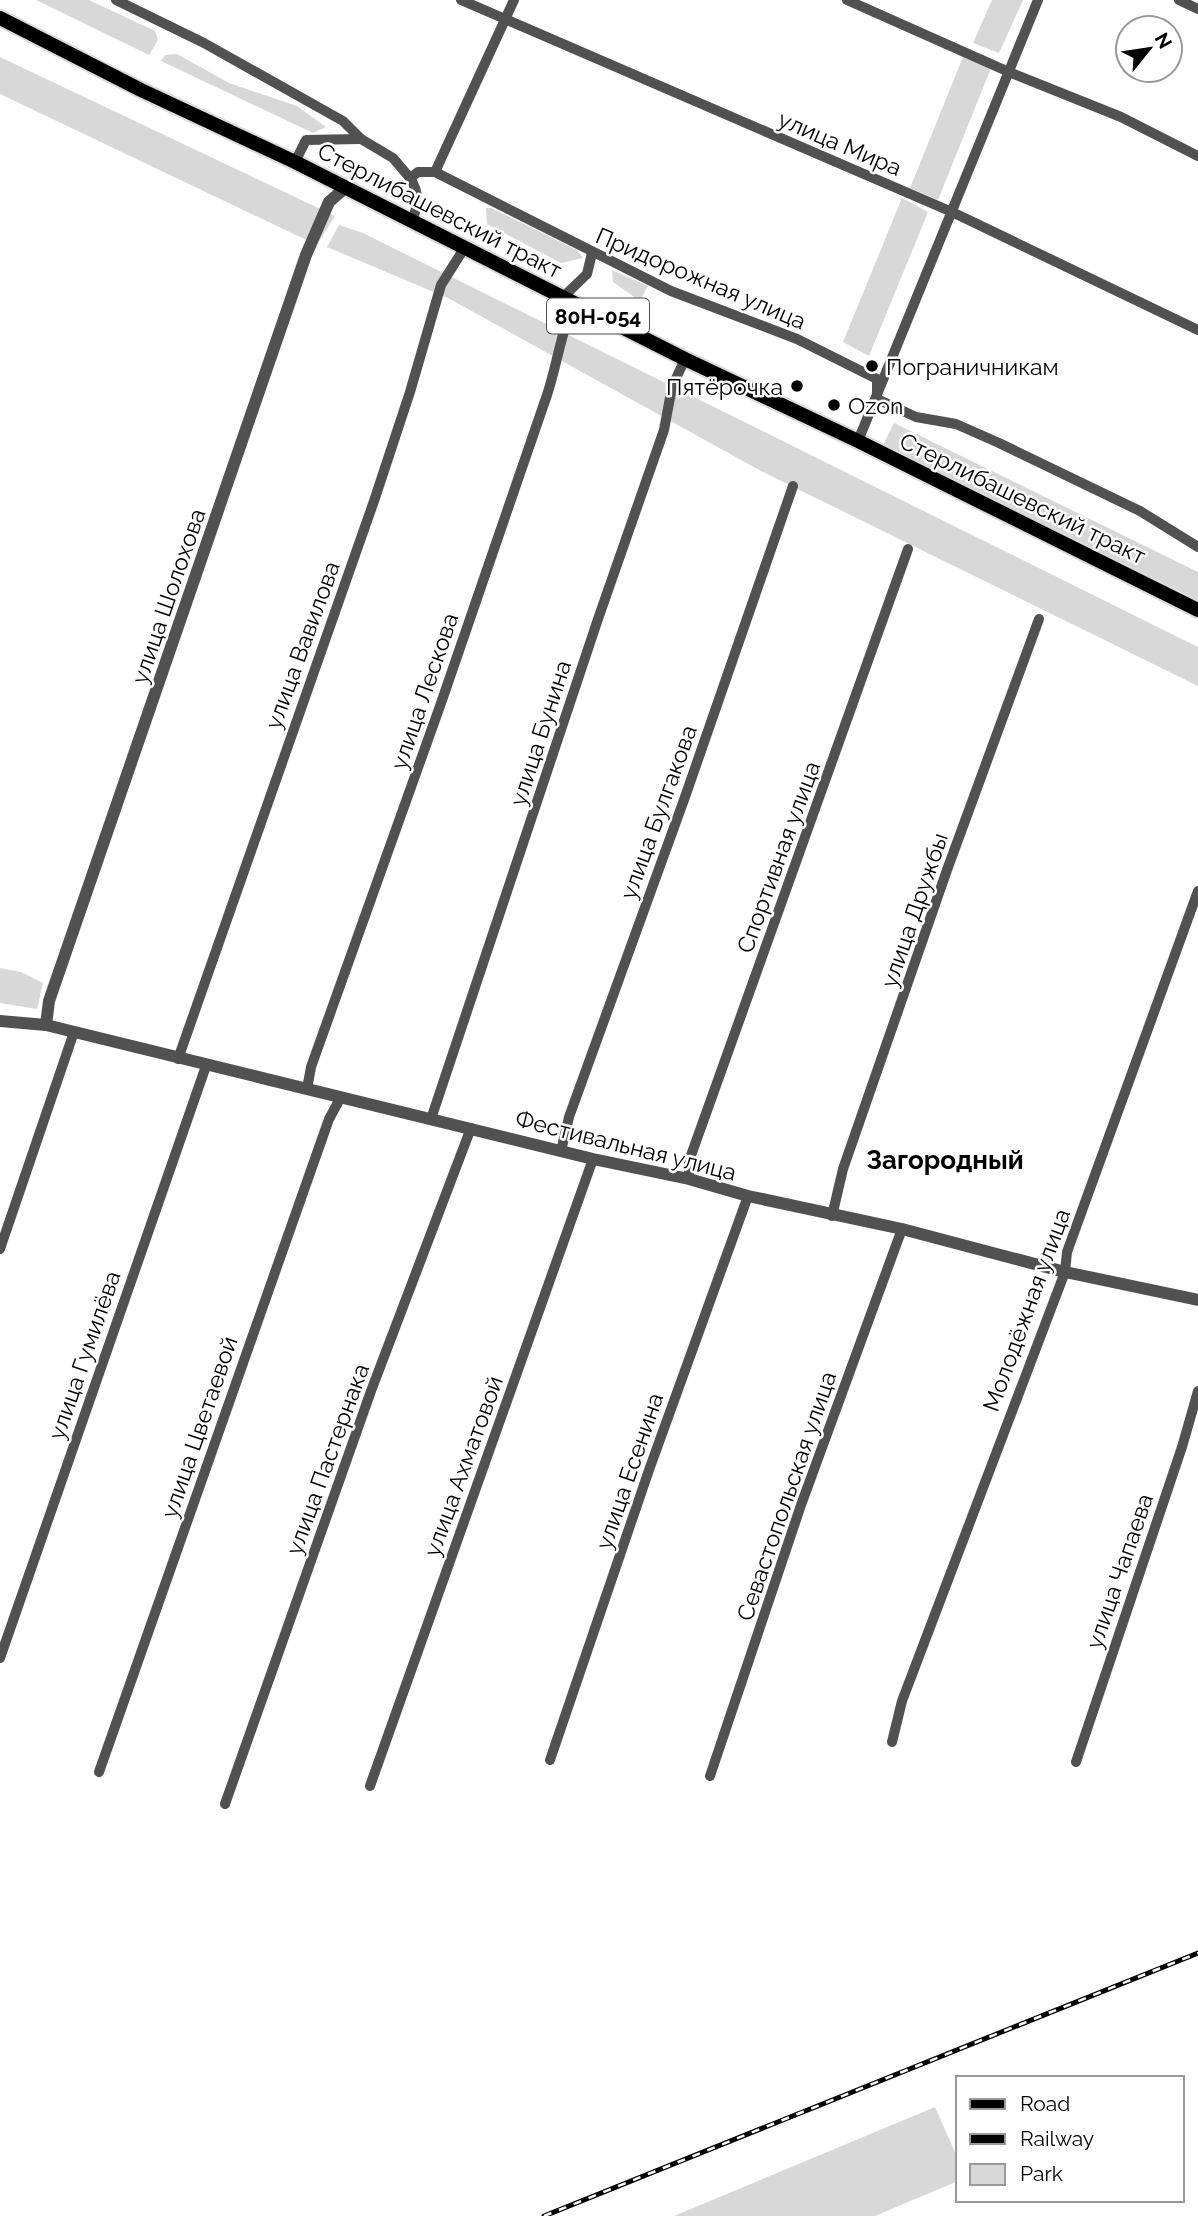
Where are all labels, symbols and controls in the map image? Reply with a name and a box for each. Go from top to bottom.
north arrow [1114,14,1184,84]
text: N [1151,29,1177,52]
street label: улица Мира [774,105,906,181]
street label: Стерлибашевский тракт [313,137,567,283]
street label: Придорожная улица [592,222,810,334]
road number: 80Н-054 [547,298,649,334]
place label: Пограничникам [886,353,1059,380]
marker: Пограничникам [864,358,880,374]
place label: Пятёрочка [666,373,783,400]
marker: Пятёрочка [789,378,805,394]
place label: Ozon [848,392,903,419]
marker: Ozon [826,397,842,413]
street label: Стерлибашевский тракт [896,427,1150,569]
street label: улица Шолохова [125,505,211,687]
street label: улица Вавилова [259,558,345,732]
street label: улица Лескова [385,609,463,773]
street label: улица Бунина [504,657,576,809]
street label: улица Булгакова [614,721,702,903]
street label: Спортивная улица [731,758,825,956]
street label: улица Дружбы [875,829,953,991]
street label: Фестивальная улица [513,1104,739,1186]
district label: Загородный [866,1145,1024,1175]
street label: Молодёжная улица [977,1205,1075,1415]
street label: улица Гумилёва [43,1267,125,1443]
street label: улица Цветаевой [155,1333,243,1521]
street label: улица Пастернака [280,1360,374,1558]
street label: Севастопольская улица [731,1368,841,1624]
street label: улица Ахматовой [418,1372,508,1560]
street label: улица Есенина [590,1389,668,1553]
street label: улица Чапаева [1080,1490,1158,1652]
legend [956,2076,1184,2202]
text: Road [1020,2091,1070,2116]
text: Railway [1020,2126,1094,2151]
text: Park [1020,2161,1063,2186]

